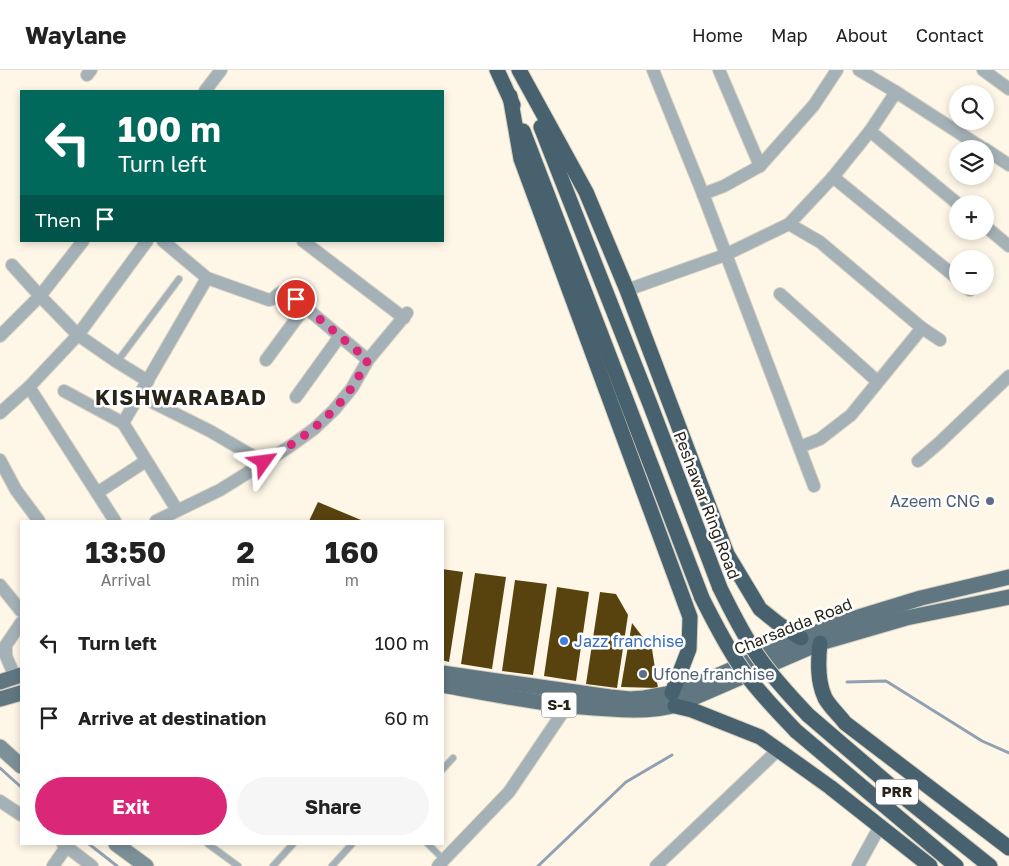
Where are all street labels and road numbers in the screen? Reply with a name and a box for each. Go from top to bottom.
street label: Peshawar Ring Road [670,428,744,582]
street label: Charsadda Road [731,593,855,659]
road number: S-1 [542,692,576,718]
road number: PRR [876,780,918,804]

